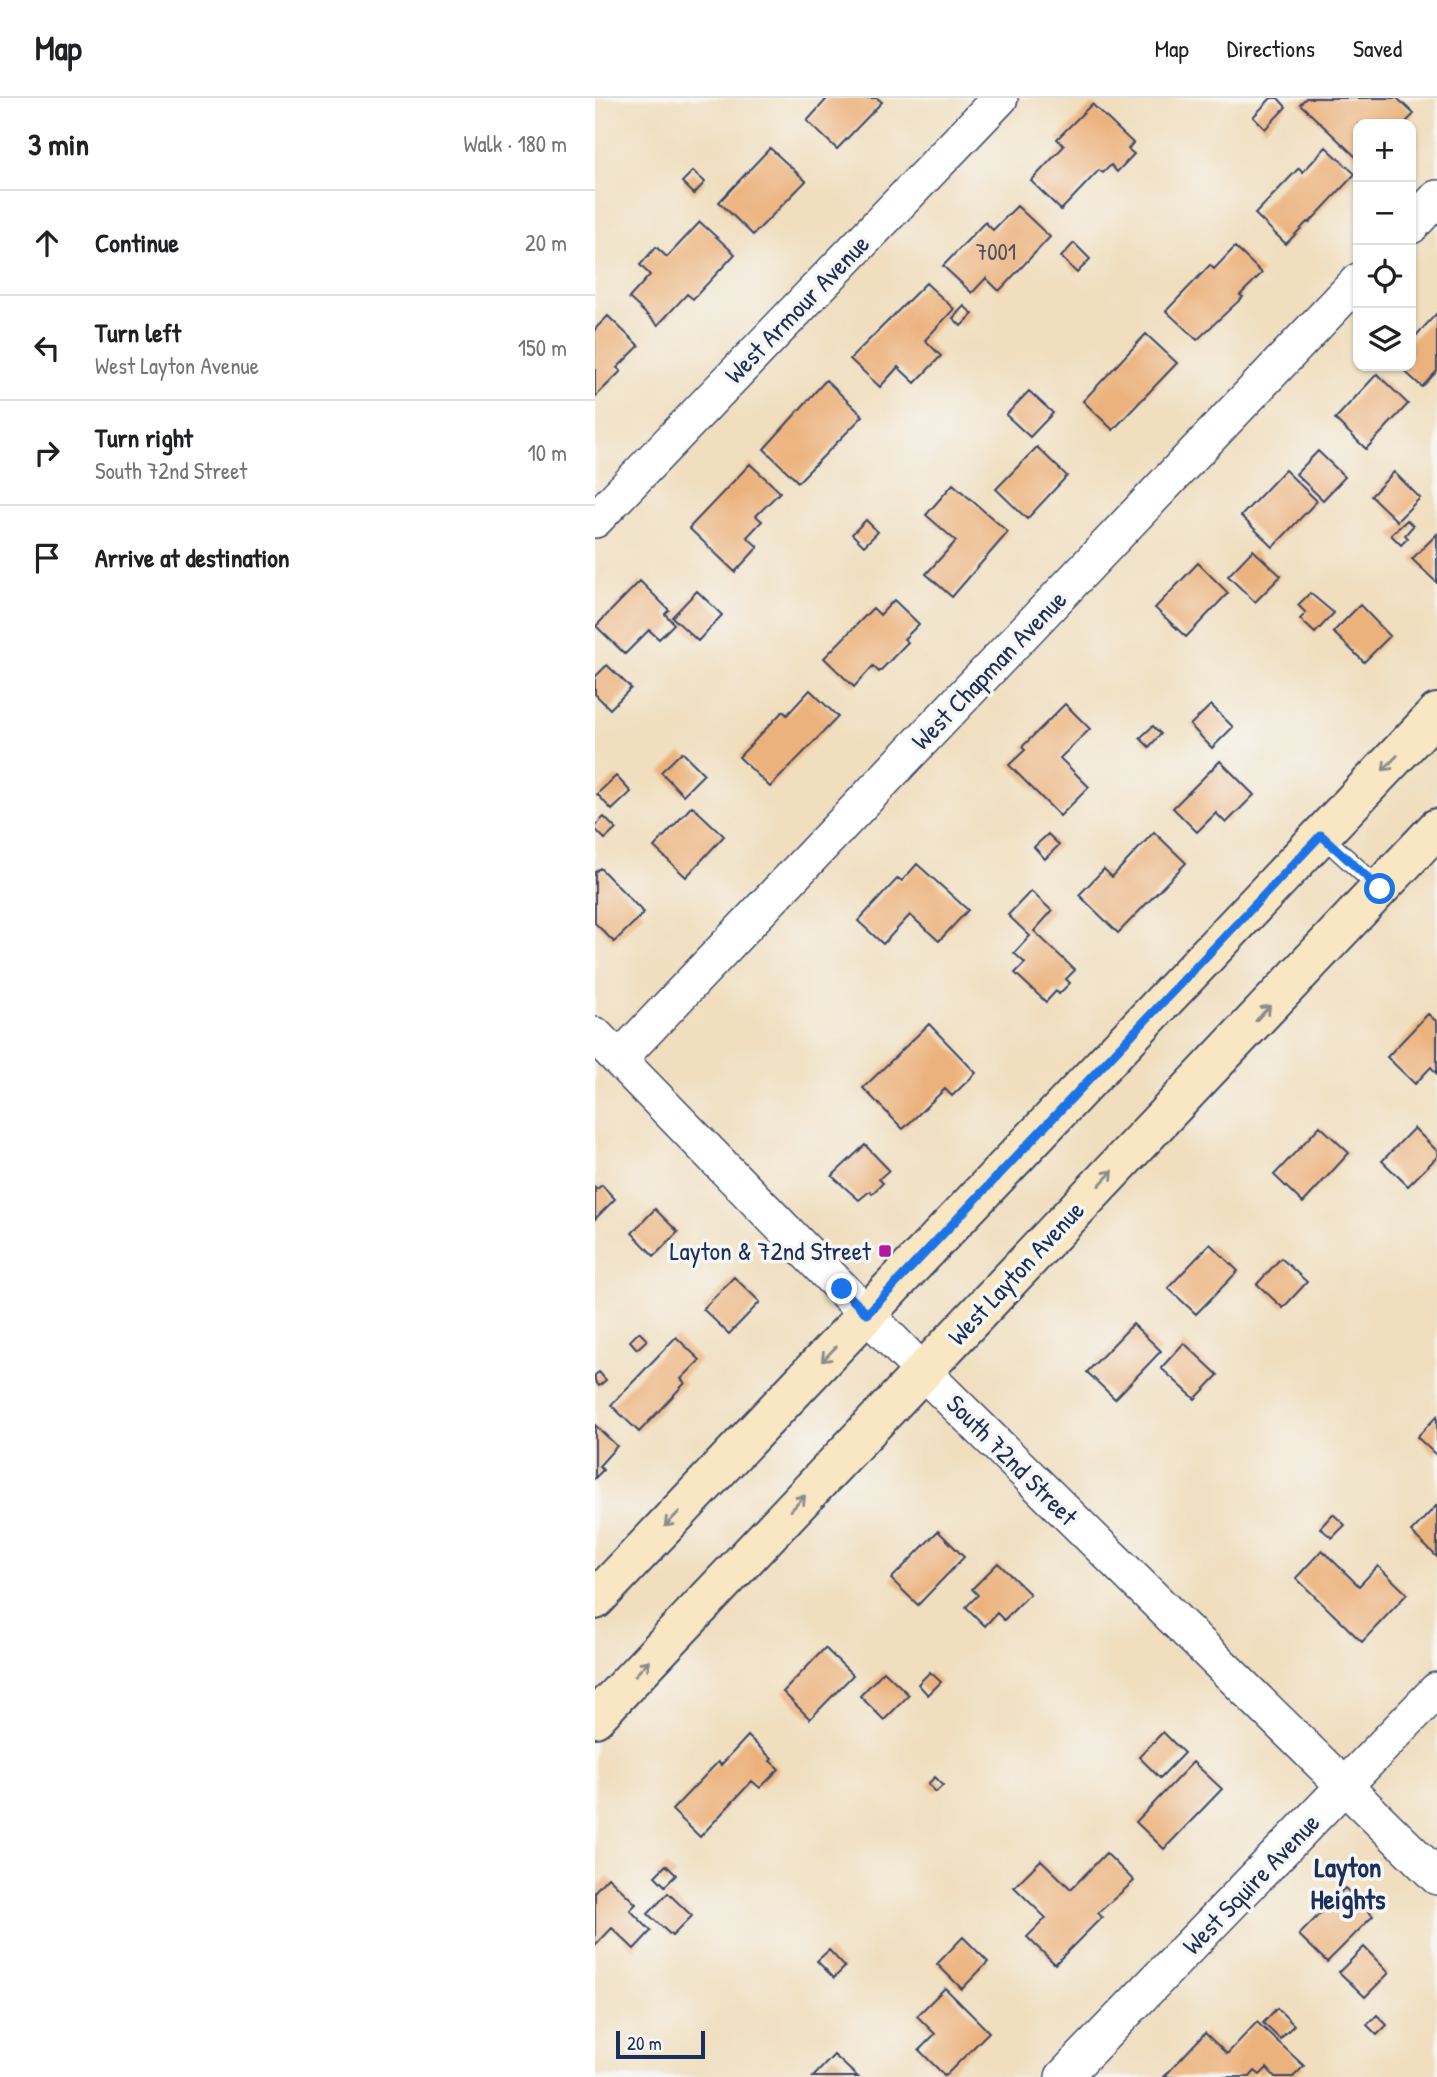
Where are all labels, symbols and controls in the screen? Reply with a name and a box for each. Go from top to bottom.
text: Map [35,26,82,70]
text: Map [1155,32,1189,64]
text: Directions [1227,32,1315,64]
text: Saved [1353,32,1402,64]
map controls [1353,119,1416,371]
button: + [1353,119,1416,182]
text: 3 min [28,124,89,164]
text: Walk · 180 m [463,128,567,159]
button: − [1353,182,1416,245]
icon: ahead [28,224,66,262]
text: Continue [95,225,179,260]
text: 20 m [525,227,567,258]
street label: West Armour Avenue [717,227,877,391]
house number: 7001 [976,236,1016,267]
button: locate [1353,245,1416,308]
button: layers [1353,308,1416,371]
text: Turn left [95,315,181,350]
icon: left [28,329,66,367]
text: 150 m [518,332,567,363]
text: West Layton Avenue [95,350,259,381]
text: Turn right [95,420,193,455]
icon: right [28,434,66,472]
text: 10 m [527,437,567,468]
text: South 72nd Street [95,455,247,486]
icon: arrive [28,539,66,577]
text: Arrive at destination [95,540,290,575]
street label: West Chapman Avenue [903,582,1074,757]
one-way arrow [1382,754,1398,772]
route start [1364,873,1395,904]
one-way arrow [1254,1004,1271,1021]
one-way arrow [1098,1170,1115,1187]
street label: West Layton Avenue [940,1193,1092,1352]
place label: Layton & 72nd Street [670,1233,872,1268]
marker: Layton & 72nd Street [877,1243,893,1259]
route end [826,1273,857,1304]
one-way arrow [820,1345,837,1362]
street label: South 72nd Street [939,1386,1086,1534]
one-way arrow [790,1495,807,1512]
one-way arrow [664,1510,680,1528]
one-way arrow [633,1660,650,1678]
street label: West Squire Avenue [1174,1805,1327,1962]
district label: Layton Heights [1310,1848,1386,1919]
scale bar [616,2028,705,2060]
text: 20 m [627,2030,662,2056]

